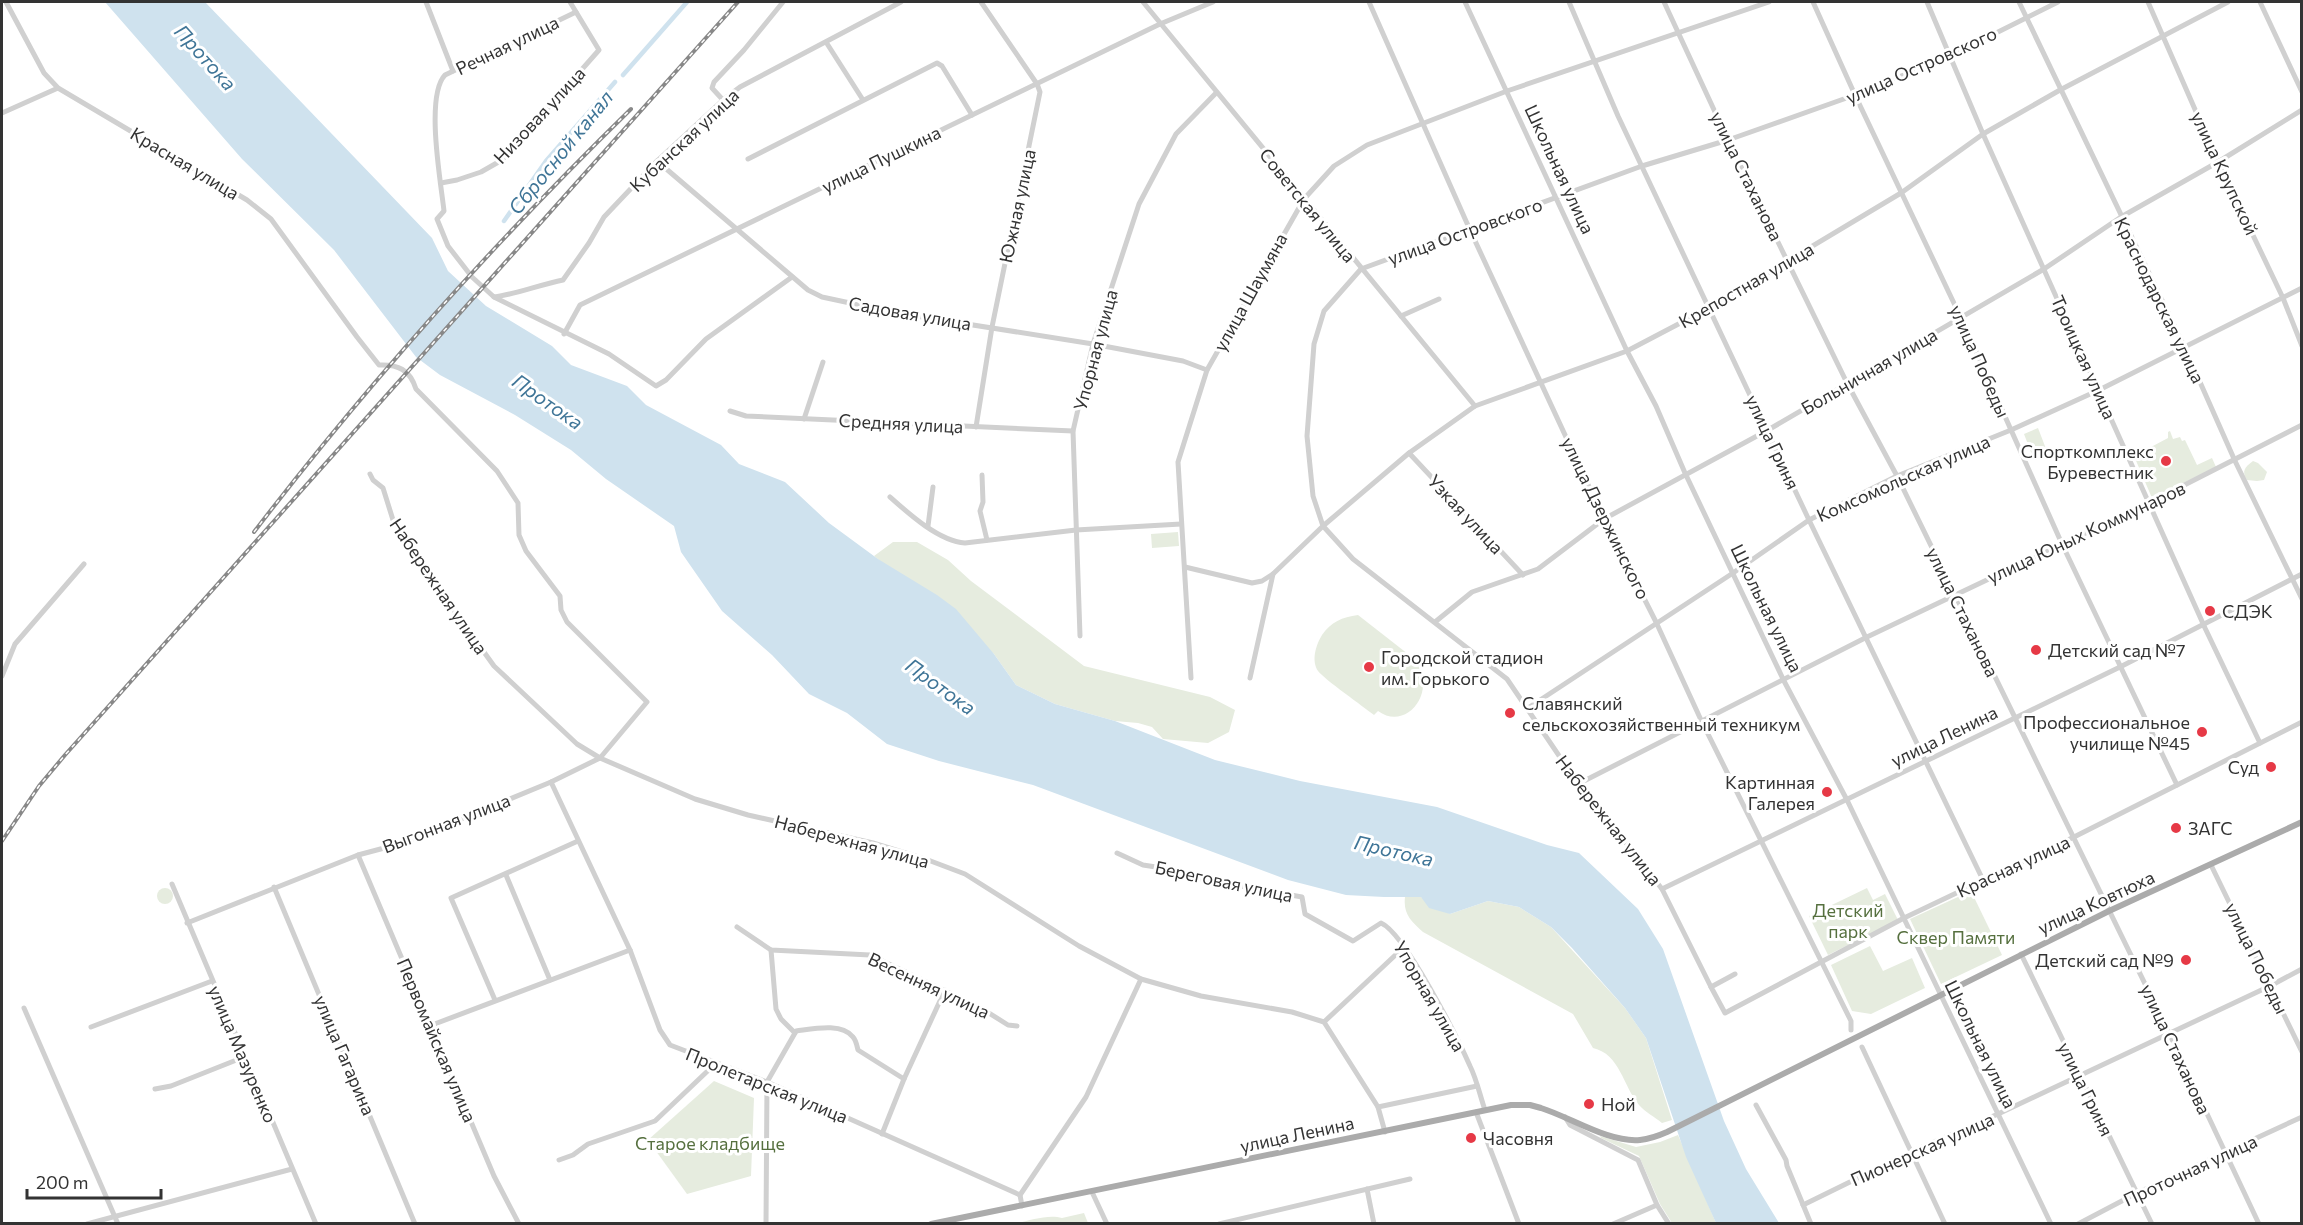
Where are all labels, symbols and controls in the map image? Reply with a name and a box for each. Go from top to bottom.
street label: Речная улица [452,11,562,79]
water label: Протока [170,19,242,95]
street label: улица Островского [1842,22,2000,108]
street label: Низовая улица [489,62,589,168]
street label: Кубанская улица [625,84,743,196]
water label: Сбросной канал [503,85,618,219]
street label: Школьная улица [1520,101,1600,237]
street label: улица Стаханова [1706,108,1788,244]
street label: улица Крупской [2187,108,2263,238]
street label: улица Пушкина [818,121,944,197]
street label: Красная улица [127,122,243,204]
street label: Советская улица [1255,143,1361,267]
street label: Южная улица [994,147,1040,265]
street label: улица Островского [1385,193,1545,269]
street label: Краснодарская улица [2110,213,2210,387]
street label: улица Шаумяна [1208,229,1292,355]
street label: Крепостная улица [1675,237,1817,333]
street label: Упорная улица [1068,287,1122,413]
street label: Садовая улица [847,291,973,335]
street label: Троицкая улица [2047,292,2121,422]
street label: улица Победы [1945,301,2015,421]
street label: Больничная улица [1797,323,1941,419]
water label: Протока [508,368,588,434]
street label: улица Гриня [1741,391,1805,493]
street label: Средняя улица [838,409,964,437]
street label: Комсомольская улица [1813,430,1993,526]
street label: улица Дзержинского [1557,433,1655,603]
place label: Cпорткомплекс Буревестник [2021,440,2154,483]
marker: Cпорткомплекс Буревестник [2159,454,2173,468]
street label: Узкая улица [1424,470,1508,558]
street label: улица Юных Коммунаров [1984,476,2188,588]
street label: Набережная улица [385,514,493,658]
street label: Школьная улица [1726,540,1808,676]
street label: улица Стаханова [1922,544,2004,680]
place label: СДЭК [2222,600,2273,622]
marker: СДЭК [2203,604,2217,618]
place label: Детский сад №7 [2048,639,2185,661]
marker: Детский сад №7 [2029,643,2043,657]
place label: Городской cтадион им. Горького [1381,646,1543,689]
water label: Протока [901,653,981,719]
marker: Городской cтадион им. Горького [1362,660,1376,674]
place label: Славянский сельскохозяйственный техникум [1522,692,1800,735]
street label: улица Ленина [1887,701,2001,771]
marker: Славянский сельскохозяйственный техникум [1503,706,1517,720]
place label: Профессиональное училище №45 [2023,711,2190,754]
marker: Профессиональное училище №45 [2195,725,2209,739]
street label: Набережная улица [1551,750,1667,890]
place label: Суд [2228,756,2259,778]
marker: Суд [2264,760,2278,774]
place label: Картинная Галерея [1725,771,1815,814]
marker: Картинная Галерея [1820,785,1834,799]
street label: Выгонная улица [379,789,513,857]
street label: Набережная улица [772,810,932,872]
place label: ЗАГС [2188,817,2233,839]
marker: ЗАГС [2169,821,2183,835]
water label: Протока [1352,829,1436,871]
street label: Красная улица [1953,830,2073,902]
street label: Береговая улица [1153,856,1295,906]
street label: улица Ковтюха [2034,865,2158,939]
park label: Детский парк [1812,899,1884,942]
street label: улица Победы [2221,899,2293,1017]
park label: Сквер Памяти [1897,926,2015,948]
street label: Упорная улица [1389,937,1471,1055]
street label: Весенняя улица [865,947,993,1023]
place label: Детский сад №9 [2035,949,2174,971]
marker: Детский сад №9 [2179,953,2193,967]
street label: Первомайская улица [392,955,482,1125]
street label: Школьная улица [1940,976,2022,1112]
street label: улица Стаханова [2136,980,2216,1118]
street label: улица Мазуренко [204,982,282,1126]
street label: улица Гагарина [310,992,380,1118]
street label: улица Гриня [2054,1038,2118,1140]
street label: Пролетарская улица [683,1042,851,1128]
place label: Ной [1601,1093,1636,1115]
marker: Ной [1582,1097,1596,1111]
street label: Пионерская улица [1847,1107,1997,1191]
street label: улица Ленина [1238,1111,1356,1157]
place label: Часовня [1483,1127,1553,1149]
street label: Проточная улица [2120,1129,2260,1211]
marker: Часовня [1464,1131,1478,1145]
park label: Старое кладбище [635,1132,785,1154]
scale bar [27,1162,160,1200]
text: 200 m [36,1171,89,1193]

